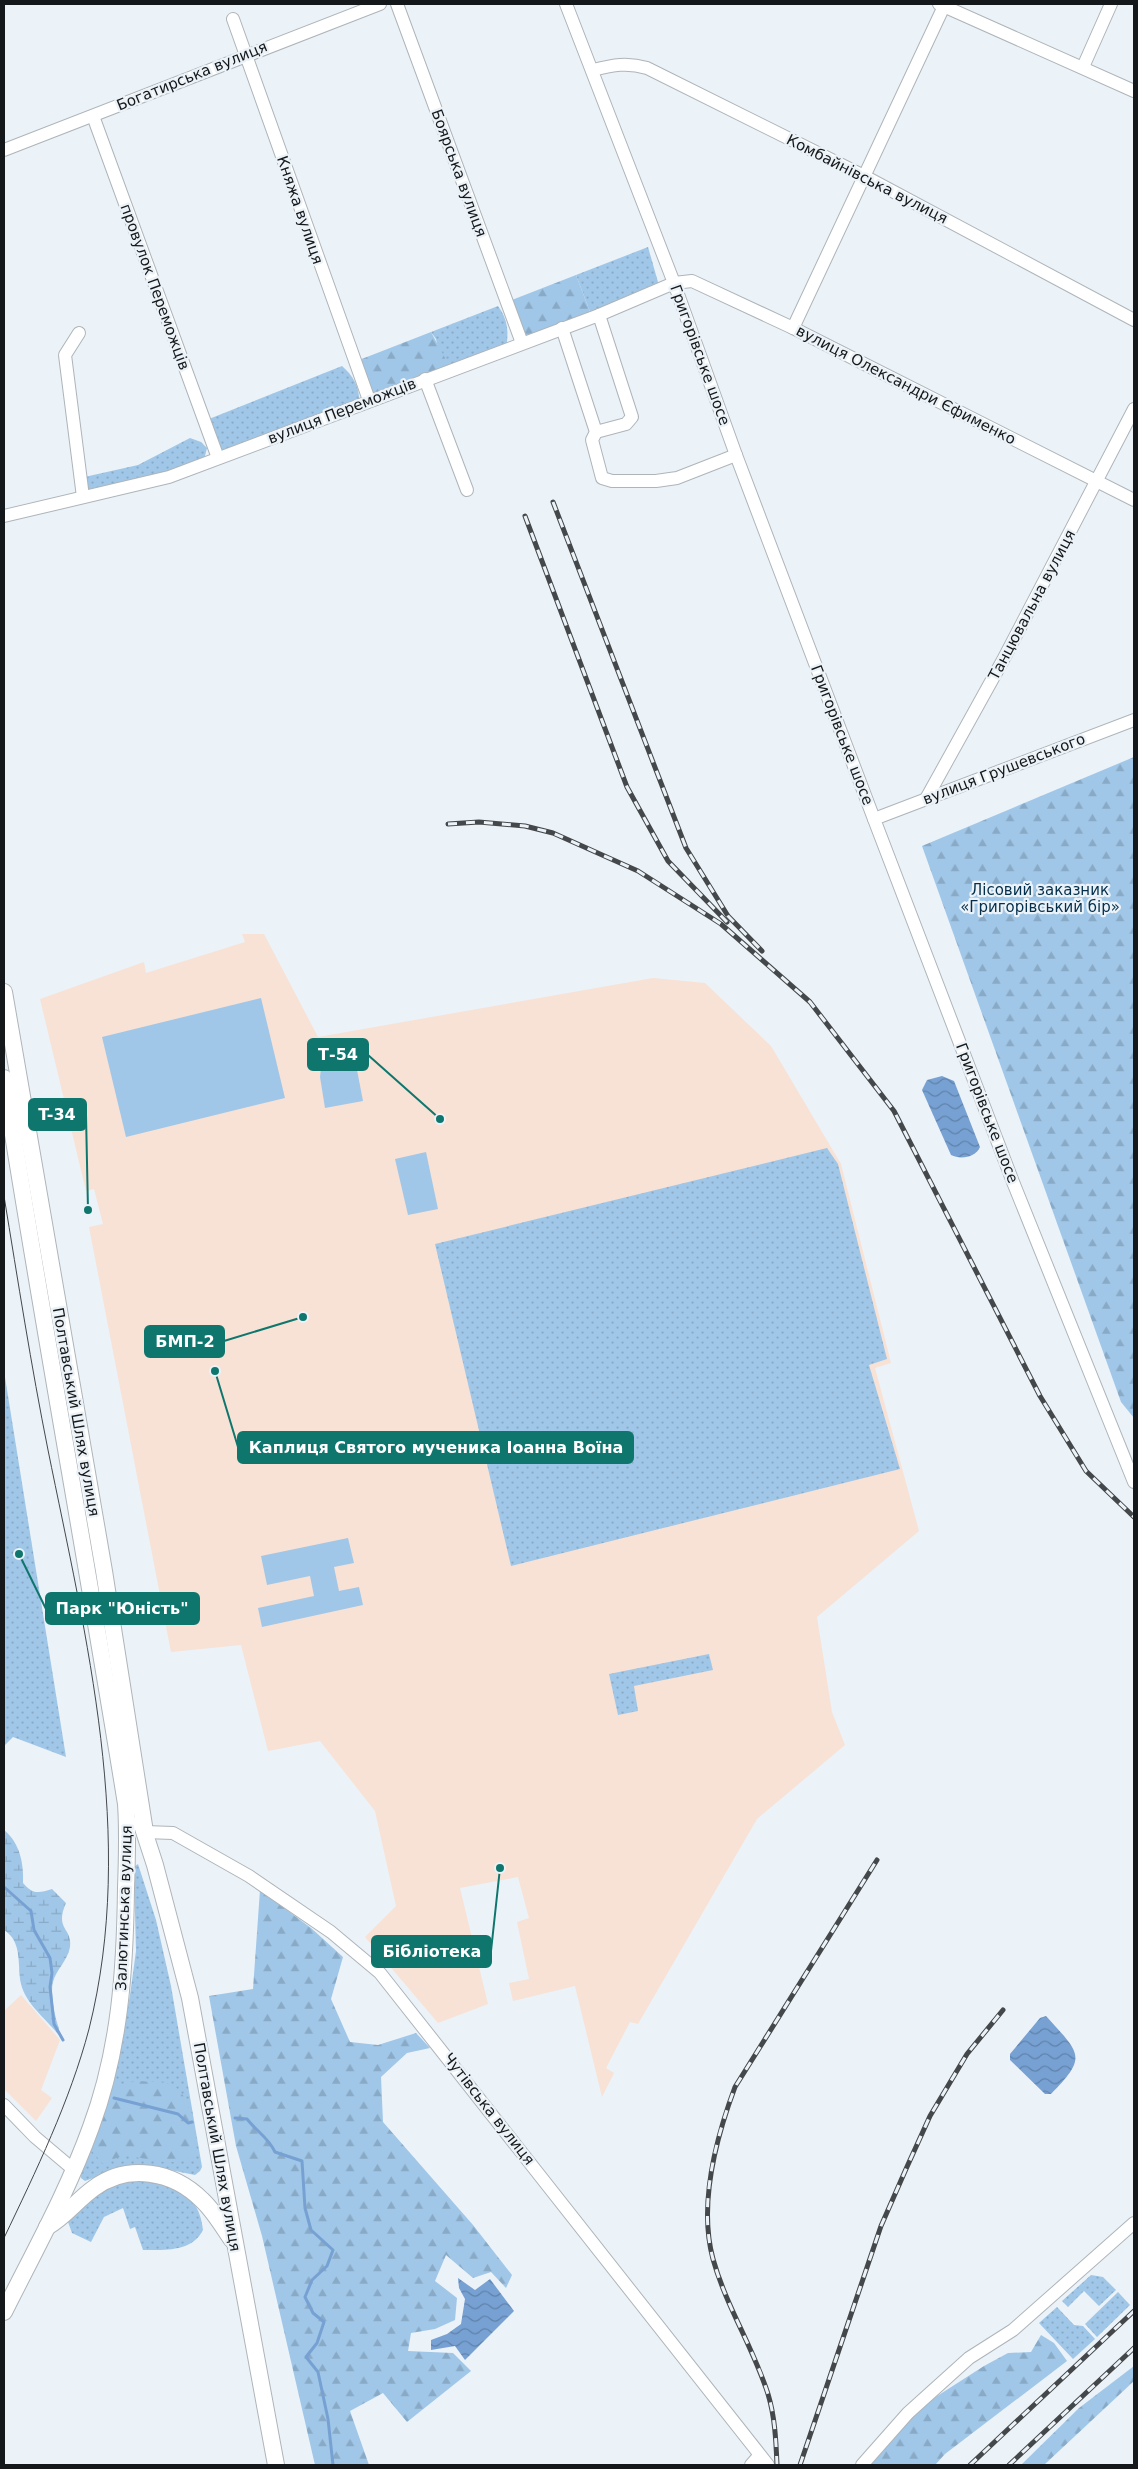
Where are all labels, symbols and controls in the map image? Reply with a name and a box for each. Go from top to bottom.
street label: Богатирська вулиця [114,38,270,114]
street label: Боярська вулиця [428,107,490,239]
street label: Комбайнівська вулиця [783,130,951,228]
street label: Княжа вулиця [273,154,327,266]
street label: провулок Переможців [117,202,193,372]
street label: Григорівське шосе [666,282,734,428]
street label: вулиця Олександри Єфименко [793,322,1019,448]
street label: вулиця Переможців [265,374,419,448]
street label: Танцювальна вулиця [984,527,1079,684]
street label: Григорівське шосе [807,662,877,808]
street label: вулиця Грушевського [920,730,1088,808]
park label: Лісовий заказник «Григорівський бір» [960,881,1120,916]
callout: Т-54 [308,1039,368,1070]
street label: Григорівське шосе [952,1040,1022,1186]
text: Т-54 [318,1045,358,1064]
callout: T-34 [29,1099,86,1130]
text: T-34 [38,1105,76,1124]
street label: Полтавський Шлях вулиця [49,1306,103,1518]
callout: БМП-2 [145,1326,224,1357]
text: БМП-2 [155,1332,215,1351]
callout: Каплиця Святого мученика Іоанна Воїна [238,1432,633,1463]
text: Каплиця Святого мученика Іоанна Воїна [249,1438,623,1457]
callout: Парк "Юність" [46,1593,199,1624]
text: Парк "Юність" [56,1599,188,1618]
street label: Залютинська вулиця [112,1825,136,1991]
callout: Бібліотека [372,1936,491,1967]
text: Бібліотека [383,1942,481,1961]
street label: Полтавський Шлях вулиця [190,2041,244,2253]
street label: Чутівська вулиця [440,2049,538,2169]

